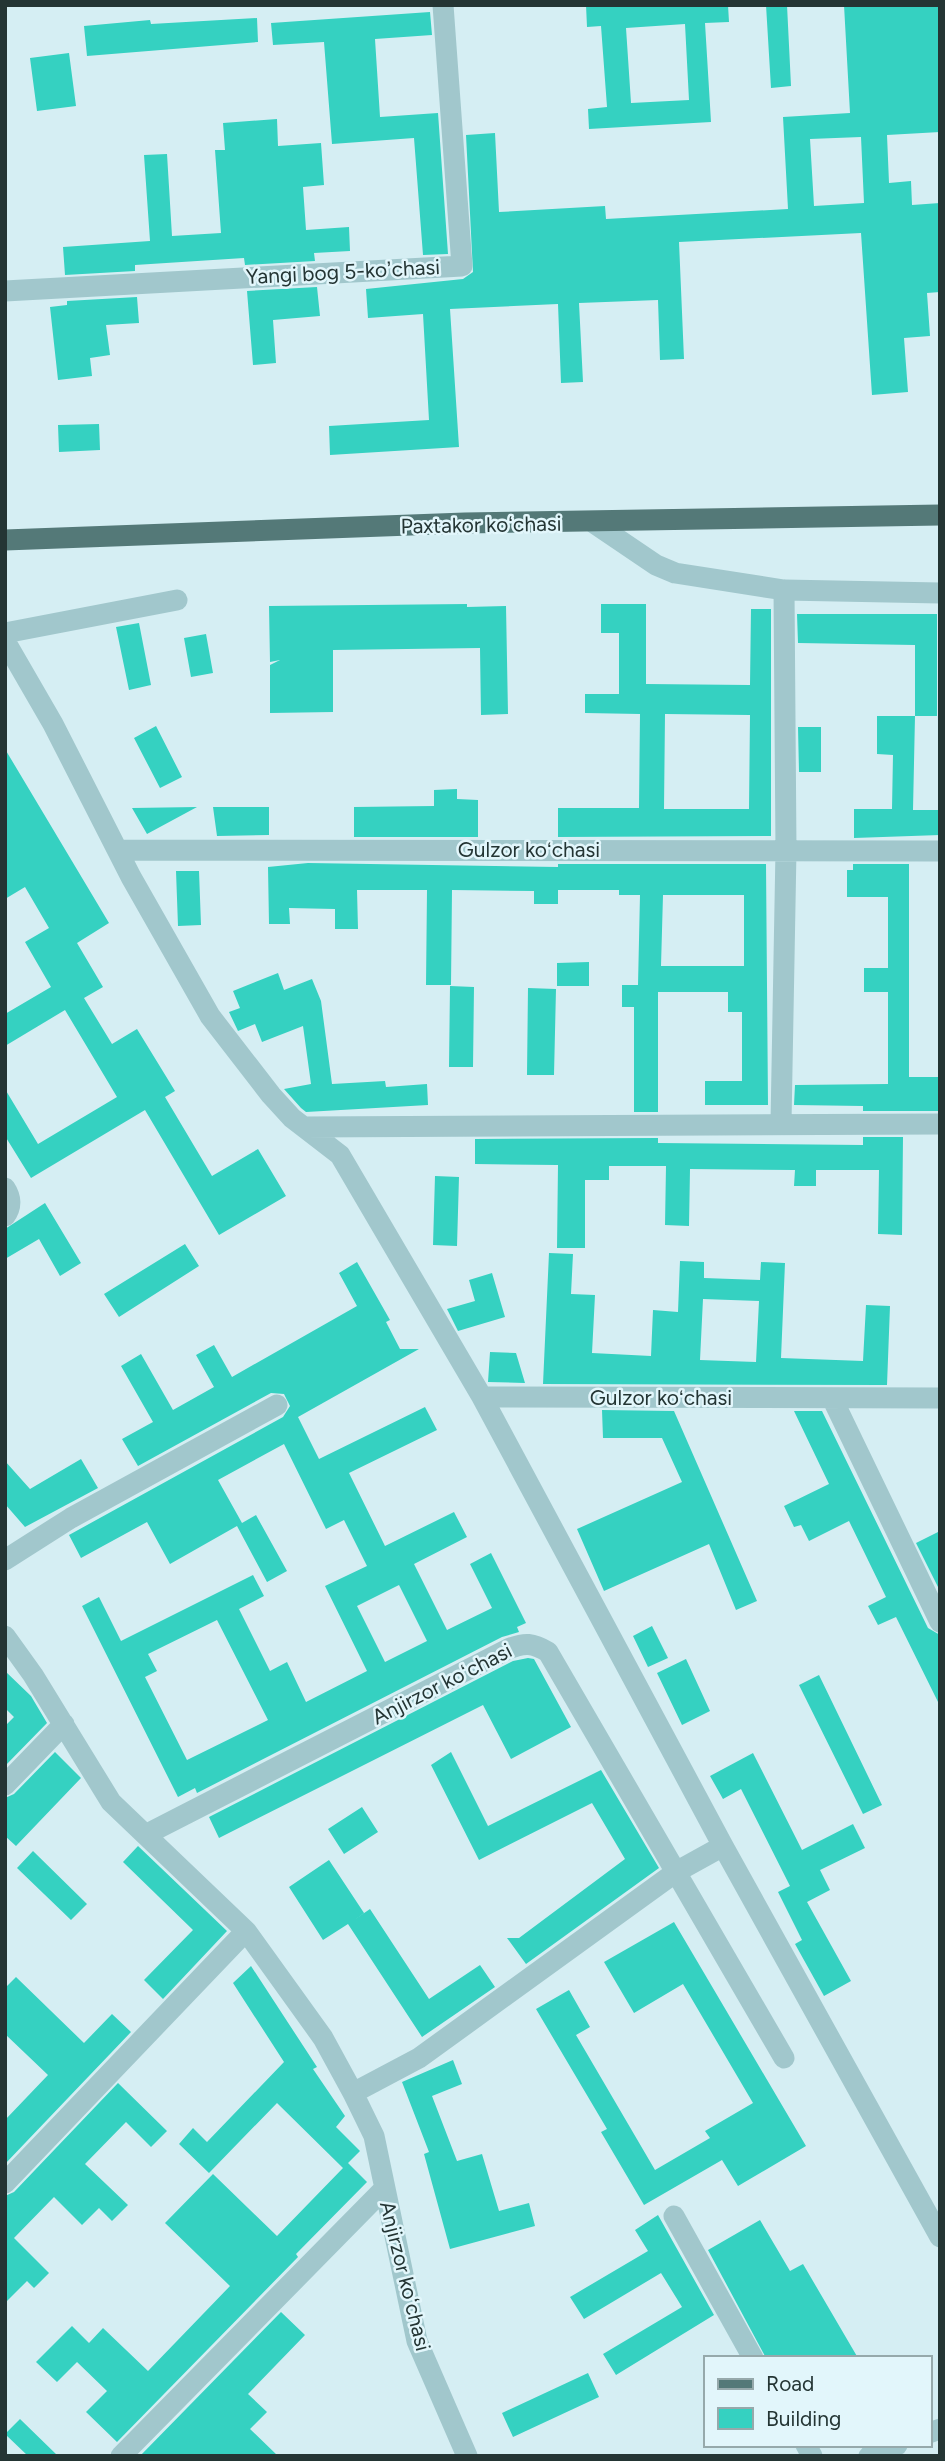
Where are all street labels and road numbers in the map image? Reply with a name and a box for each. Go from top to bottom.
street label: Yangi bog 5-koʼchasi [245,254,441,289]
street label: Paxtakor koʻchasi [400,511,562,538]
street label: Gulzor koʻchasi [458,837,600,862]
street label: Gulzor koʻchasi [590,1385,732,1410]
street label: Anjirzor koʻchasi [368,1638,516,1730]
street label: Anjirzor koʻchasi [375,2198,436,2353]

